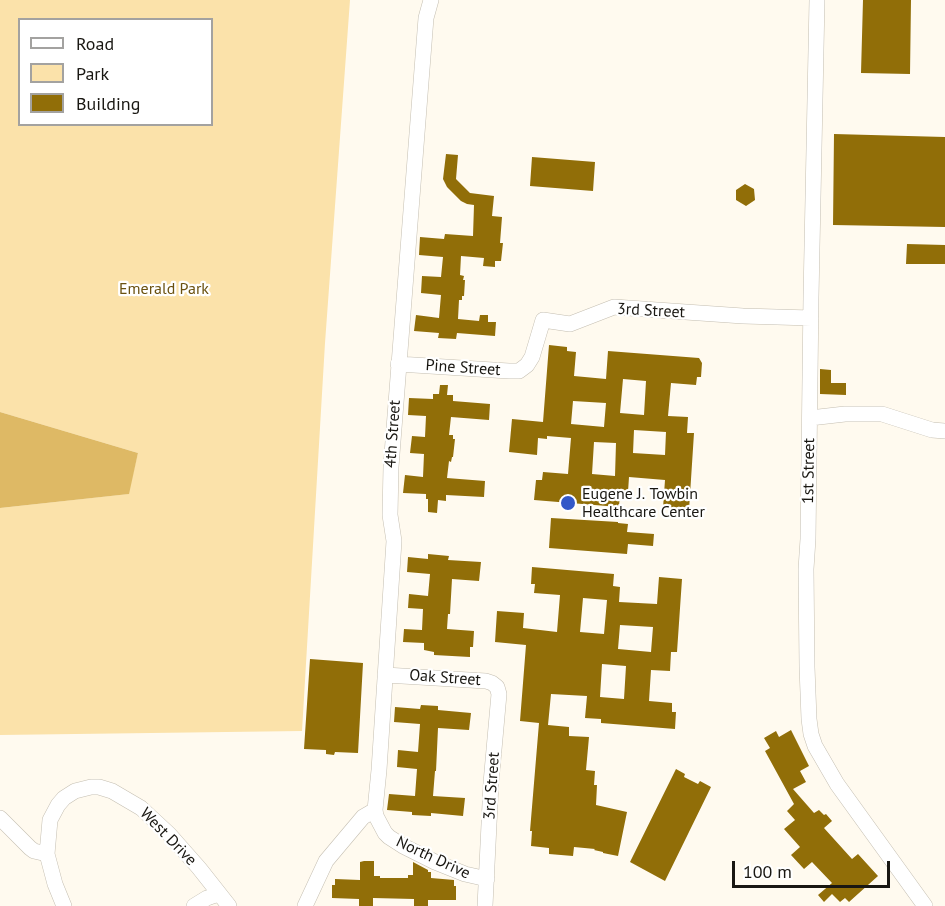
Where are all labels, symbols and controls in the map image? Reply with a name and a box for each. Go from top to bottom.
legend [18,18,213,126]
text: Road [76,32,114,55]
text: Park [76,62,109,85]
text: Building [76,92,140,115]
park label: Emerald Park [119,279,209,299]
street label: 3rd Street [617,300,685,322]
street label: Pine Street [425,356,501,380]
street label: 4th Street [381,399,405,469]
street label: 1st Street [799,438,819,504]
place label: Eugene J. Towbin Healthcare Center [582,484,705,522]
marker: Eugene J. Towbin Healthcare Center [559,494,577,512]
street label: Oak Street [409,666,481,690]
street label: 3rd Street [480,751,504,821]
street label: West Drive [136,804,200,870]
street label: North Drive [393,832,473,884]
scale bar [735,849,892,887]
text: 100 m [743,860,792,883]

